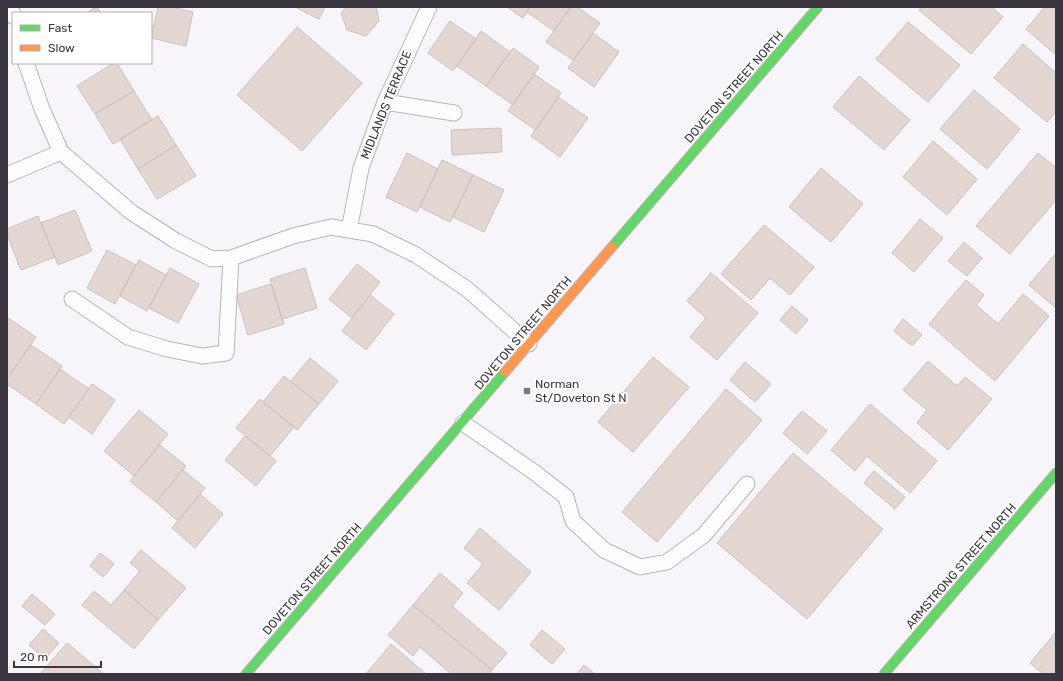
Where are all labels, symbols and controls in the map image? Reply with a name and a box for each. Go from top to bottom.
legend [12,12,152,64]
text: Fast [48,21,72,35]
street label: DOVETON STREET NORTH [682,28,786,146]
text: Slow [48,41,75,55]
street label: MIDLANDS TERRACE [358,49,414,161]
street label: DOVETON STREET NORTH [472,274,574,392]
place label: Norman St/Doveton St N [535,377,627,405]
marker: Norman St/Doveton St N [522,386,532,396]
street label: ARMSTRONG STREET NORTH [903,501,1019,631]
street label: DOVETON STREET NORTH [260,520,364,638]
scale bar [14,643,101,669]
text: 20 m [20,650,48,664]

